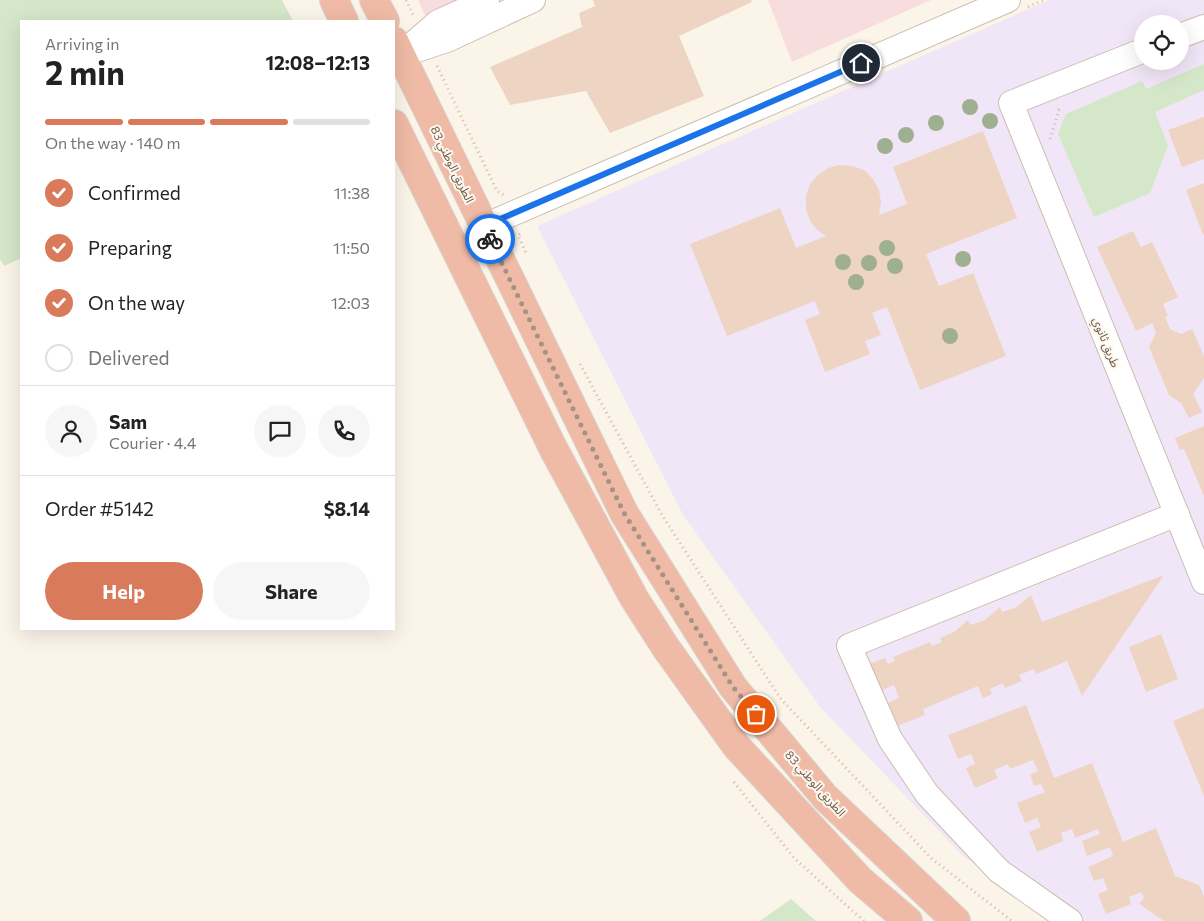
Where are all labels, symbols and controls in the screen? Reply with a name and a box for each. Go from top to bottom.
map controls [1134,15,1189,70]
button: locate [1134,15,1189,70]
text: Arriving in [45,34,119,53]
pin [840,42,882,84]
icon: home [847,49,875,77]
text: 12:08–12:13 [265,51,370,74]
text: 2 min [45,52,125,92]
street label: الطريق الوطني 83 [425,123,478,206]
text: On the way · 140 m [45,133,180,152]
icon: check [45,179,73,207]
text: Confirmed [88,181,181,204]
text: 11:38 [334,183,370,202]
courier [465,214,515,264]
icon: bike [476,225,504,253]
icon: check [45,234,73,262]
text: Preparing [88,236,172,259]
text: 11:50 [333,238,370,257]
icon: check [45,289,73,317]
text: On the way [88,291,185,314]
text: 12:03 [331,293,370,312]
street label: طريق ثانوي [1087,315,1123,371]
text: Delivered [88,346,169,369]
button: person [45,405,97,457]
button: chat [254,405,306,457]
button: phone [318,405,370,457]
text: Sam [109,410,147,433]
text: Courier · 4.4 [109,433,196,452]
text: Order #5142 [45,497,154,520]
text: $8.14 [324,497,370,520]
button: Help [45,562,203,620]
button: Share [213,562,370,620]
pin [735,693,777,735]
icon: bag [742,700,770,728]
street label: الطريق الوطني 83 [780,747,849,821]

